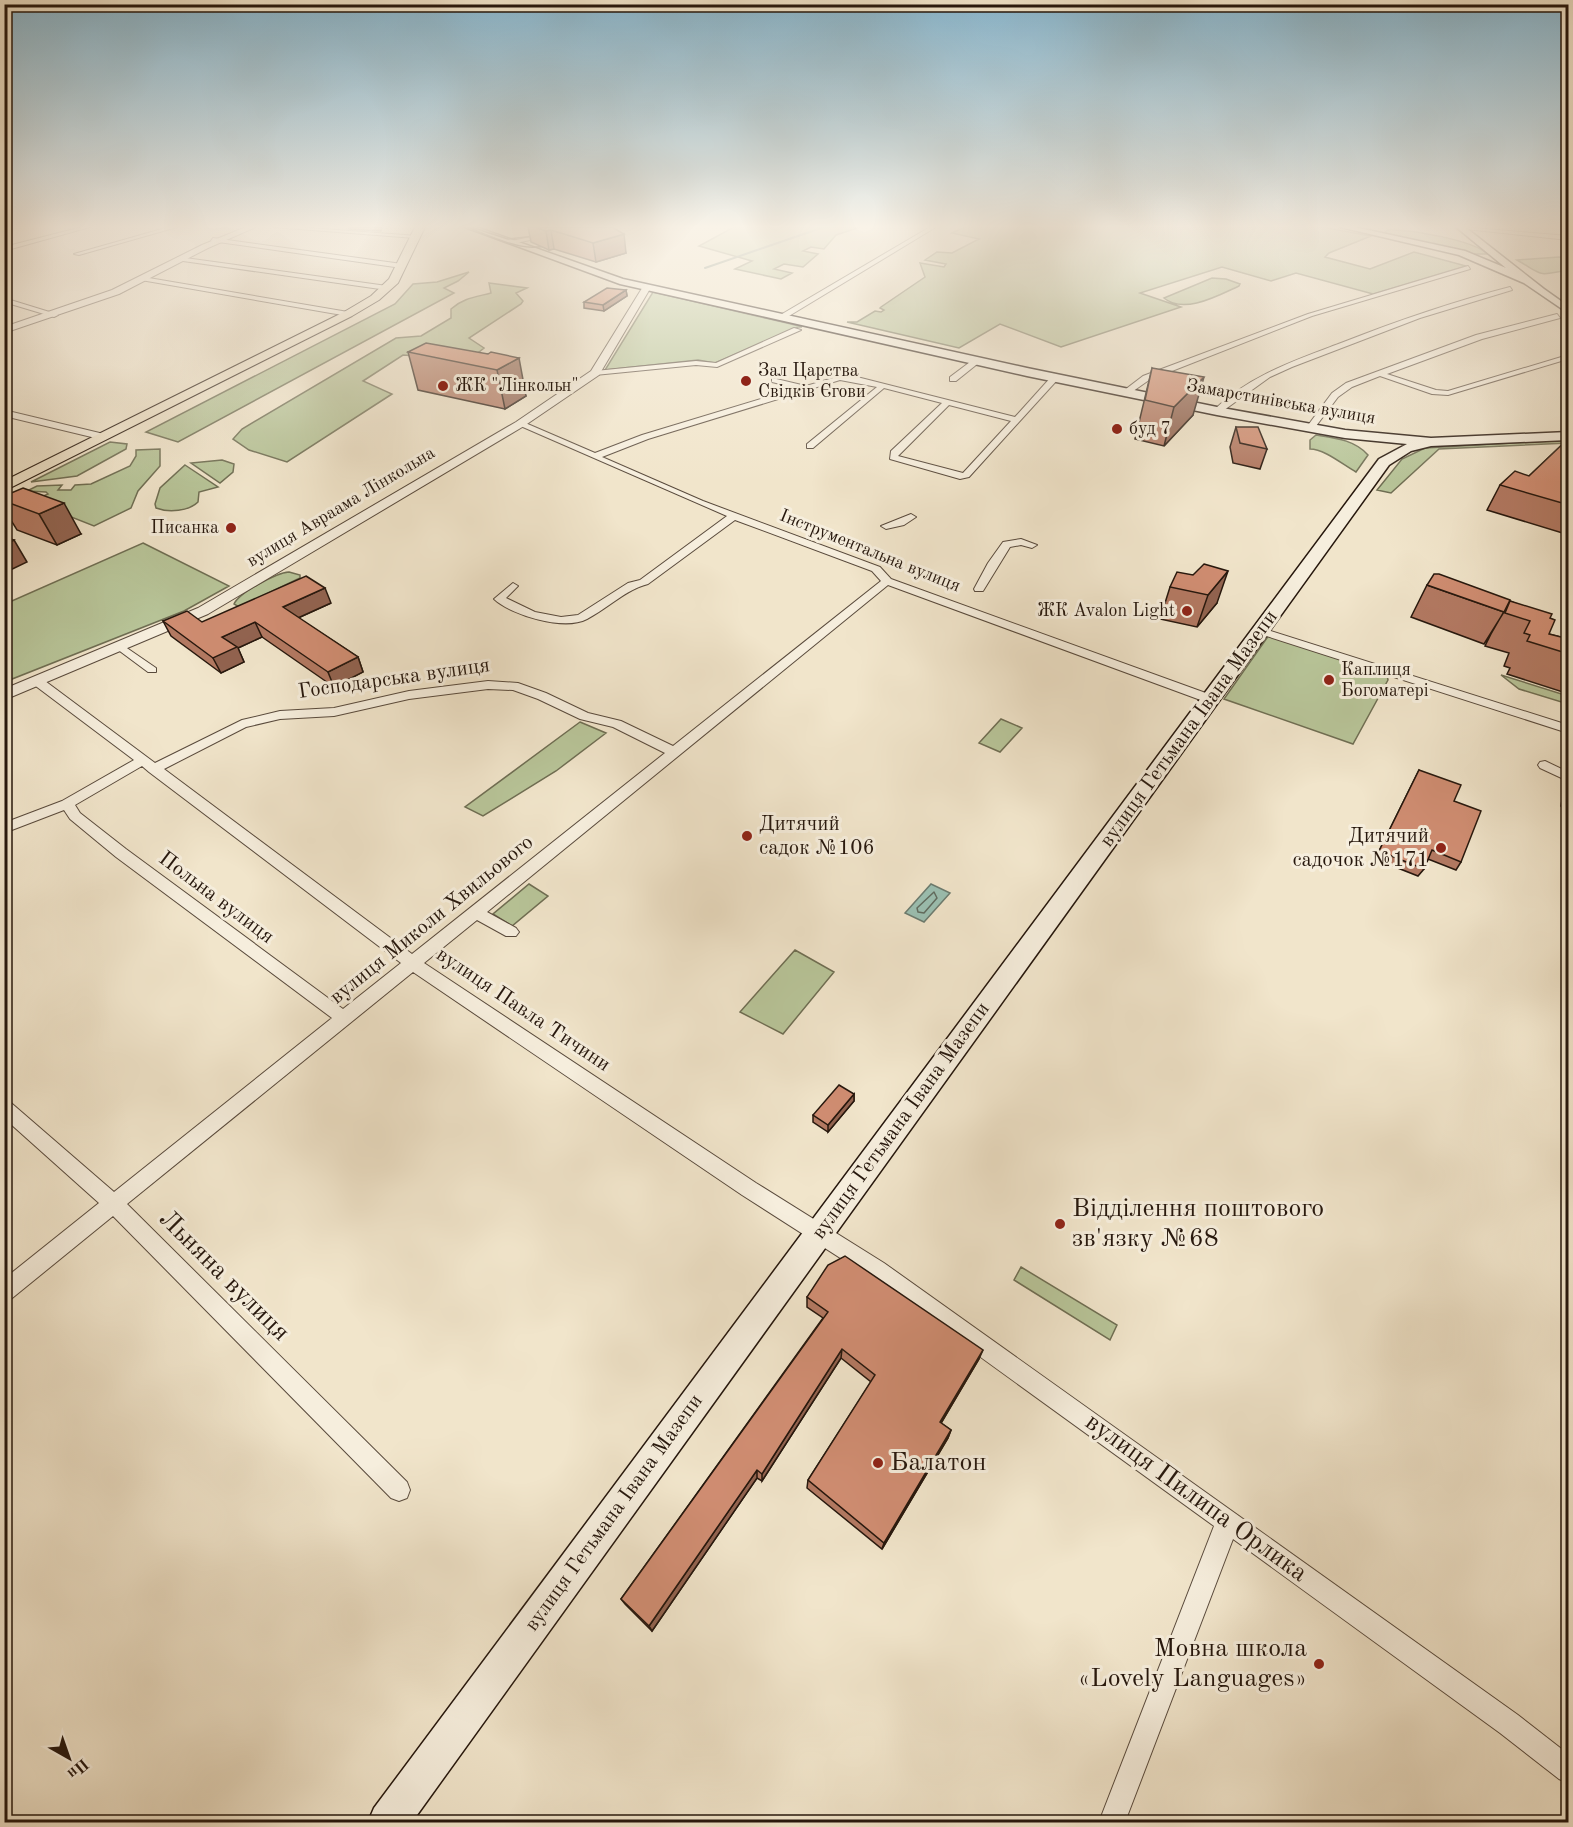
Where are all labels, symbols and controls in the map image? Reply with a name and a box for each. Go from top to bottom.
place label: Зал Царства Свідків Єгови [758,362,866,401]
marker: Зал Царства Свідків Єгови [739,374,753,388]
place label: ЖК "Лінкольн" [455,377,579,395]
street label: Замарстинівська вулиця [1185,377,1377,427]
marker: ЖК "Лінкольн" [436,379,450,393]
place label: буд 7 [1129,420,1171,438]
marker: буд 7 [1110,422,1124,436]
street label: вулиця Авраама Лінкольна [244,444,438,570]
street label: Інструментальна вулиця [777,506,963,596]
place label: Писанка [151,519,219,537]
marker: Писанка [224,521,238,535]
place label: ЖК Avalon Light [1037,602,1175,620]
marker: ЖК Avalon Light [1180,604,1194,618]
street label: вулиця Гетьмана Івана Мазепи [1096,607,1282,851]
street label: Господарська вулиця [297,655,491,703]
place label: Каплиця Богоматері [1341,661,1429,700]
marker: Каплиця Богоматері [1322,673,1336,687]
place label: Дитячий садок №106 [759,814,875,859]
place label: Дитячий садочок №171 [1292,826,1429,871]
marker: Дитячий садок №106 [740,829,754,843]
street label: вулиця Миколи Хвильового [326,832,538,1008]
marker: Дитячий садочок №171 [1434,841,1448,855]
street label: Польна вулиця [154,848,278,948]
street label: вулиця Павла Тичини [432,944,614,1076]
street label: вулиця Гетьмана Івана Мазепи [808,999,994,1243]
place label: Відділення поштового зв'язку №68 [1072,1196,1324,1252]
street label: Льняна вулиця [154,1206,294,1346]
marker: Відділення поштового зв'язку №68 [1053,1217,1067,1231]
street label: вулиця Гетьмана Івана Мазепи [521,1391,707,1635]
street label: вулиця Пилипа Орлика [1080,1409,1312,1587]
place label: Балатон [890,1450,987,1476]
marker: Балатон [871,1456,885,1470]
place label: Мовна школа «Lovely Languages» [1078,1636,1307,1692]
marker: Мовна школа «Lovely Languages» [1312,1657,1326,1671]
north arrow [39,1728,99,1788]
text: Пн [64,1755,91,1781]

